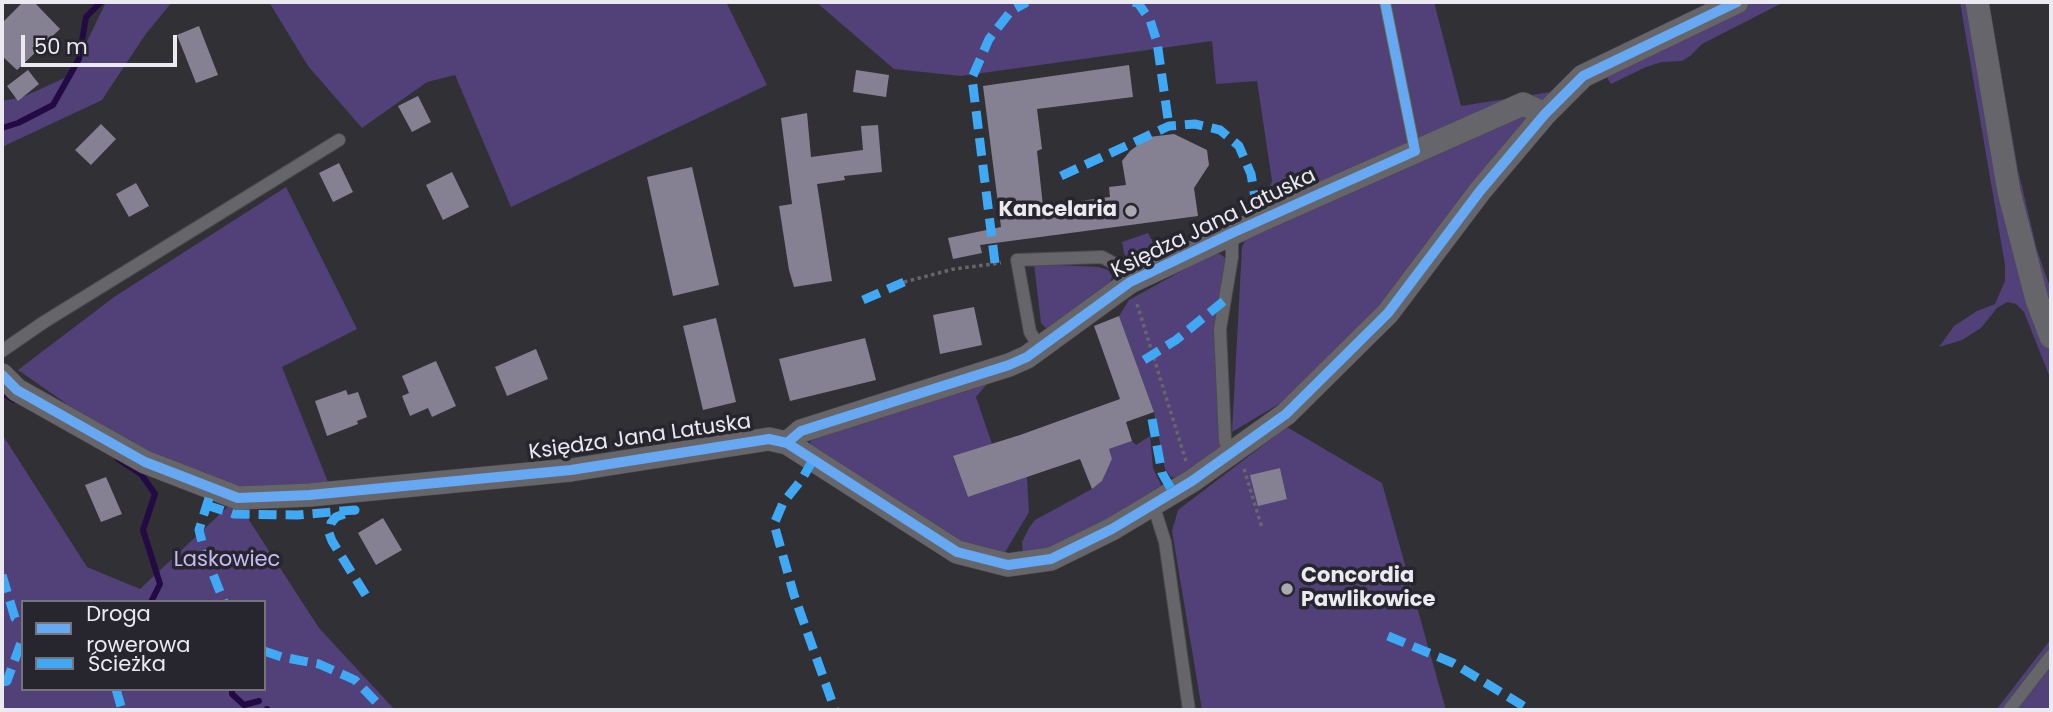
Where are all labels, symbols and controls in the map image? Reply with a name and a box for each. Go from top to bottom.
scale bar [24,21,180,65]
text: 50 m [34,32,88,61]
street label: Księdza Jana Latuska [1108,164,1320,284]
place label: Kancelaria [998,198,1117,224]
marker: Kancelaria [1123,203,1139,219]
street label: Księdza Jana Latuska [527,410,753,466]
park label: Laskowiec [174,548,280,574]
place label: Concordia Pawlikowice [1301,564,1435,614]
marker: Concordia Pawlikowice [1279,581,1295,597]
text: Droga rowerowa [86,599,190,659]
legend [21,600,266,691]
text: Ścieżka [88,649,166,678]

